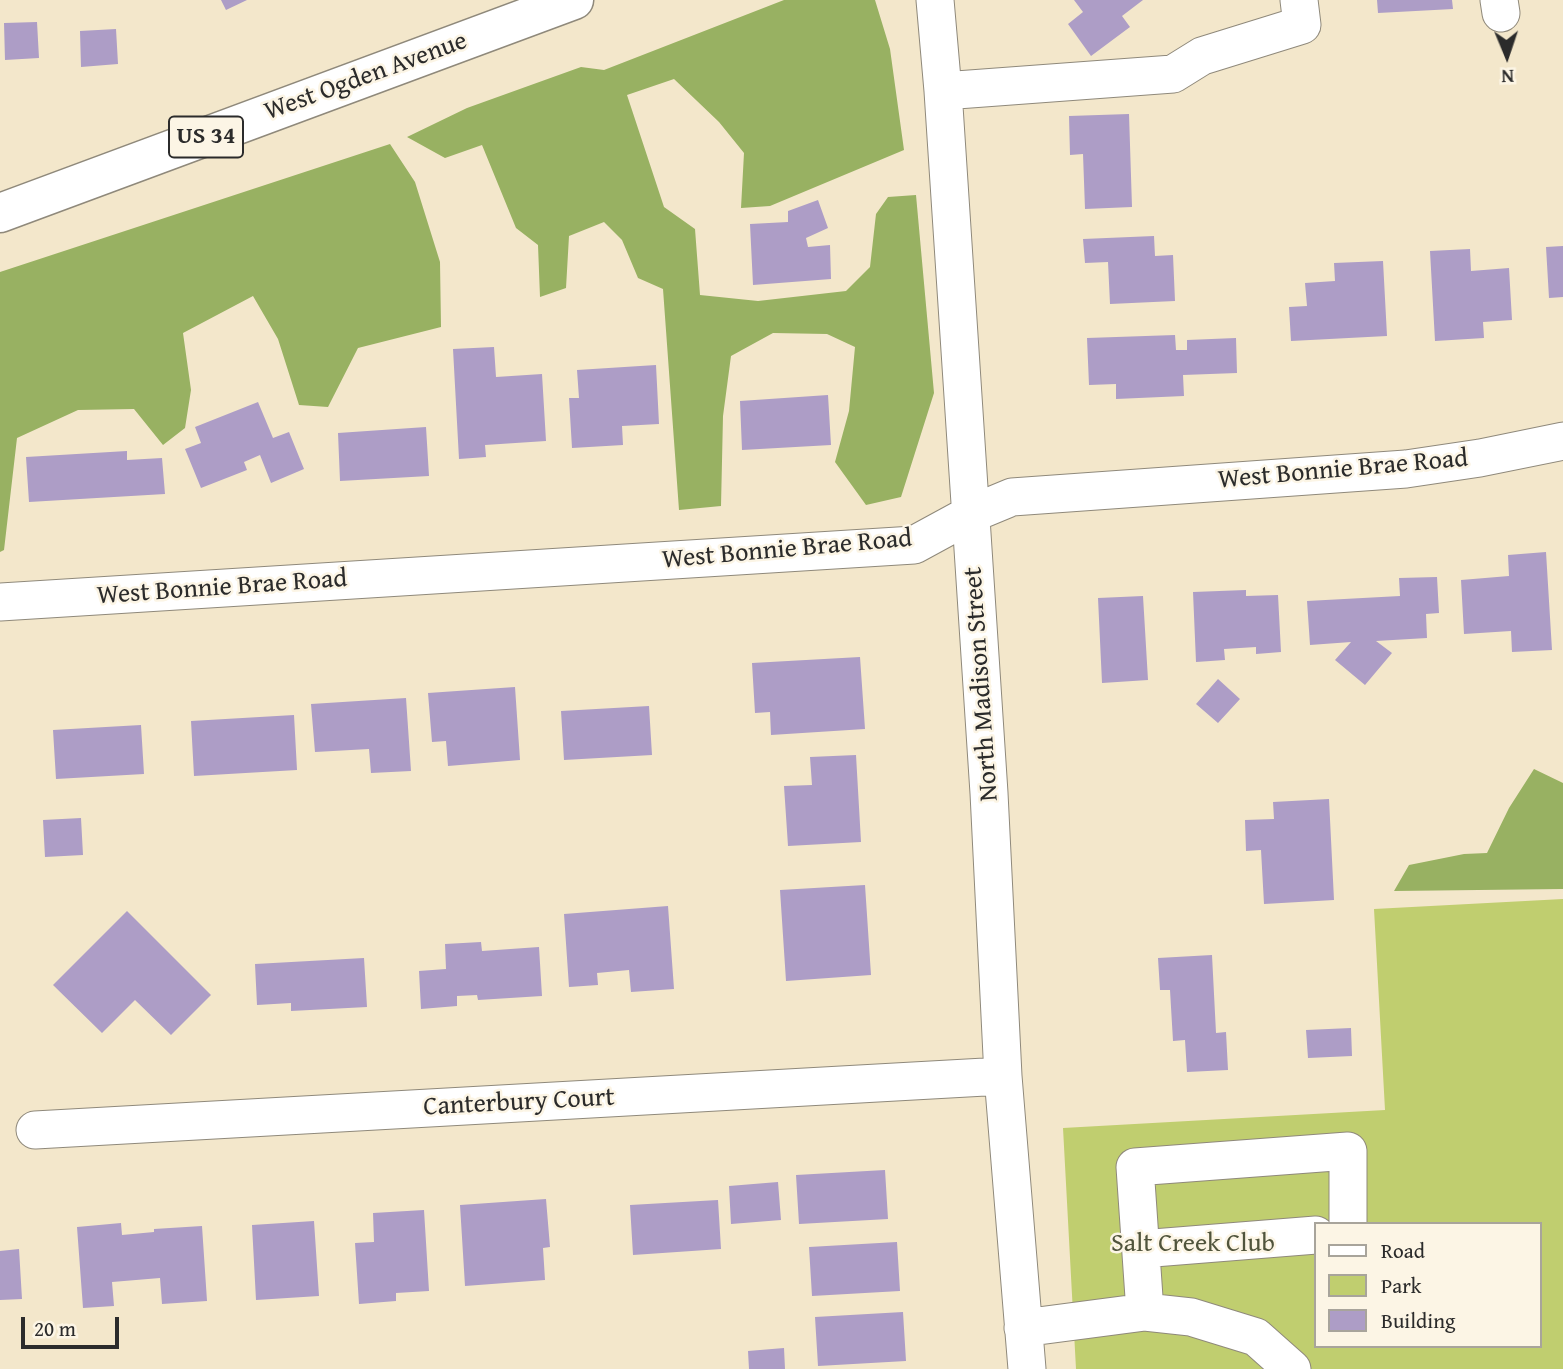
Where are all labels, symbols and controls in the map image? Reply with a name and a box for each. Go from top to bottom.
north arrow [1472,21,1542,91]
street label: West Ogden Avenue [260,26,472,128]
text: N [1501,63,1515,91]
road number: US 34 [169,117,243,158]
street label: West Bonnie Brae Road [1217,444,1469,496]
street label: West Bonnie Brae Road [661,524,913,576]
street label: West Bonnie Brae Road [96,564,348,612]
street label: North Madison Street [958,566,1006,802]
street label: Canterbury Court [423,1082,615,1124]
legend [1314,1222,1542,1348]
park label: Salt Creek Club [1111,1228,1275,1260]
text: Road [1381,1235,1425,1266]
text: Park [1381,1270,1422,1301]
scale bar [24,1302,122,1346]
text: Building [1381,1305,1455,1336]
text: 20 m [34,1313,76,1344]

